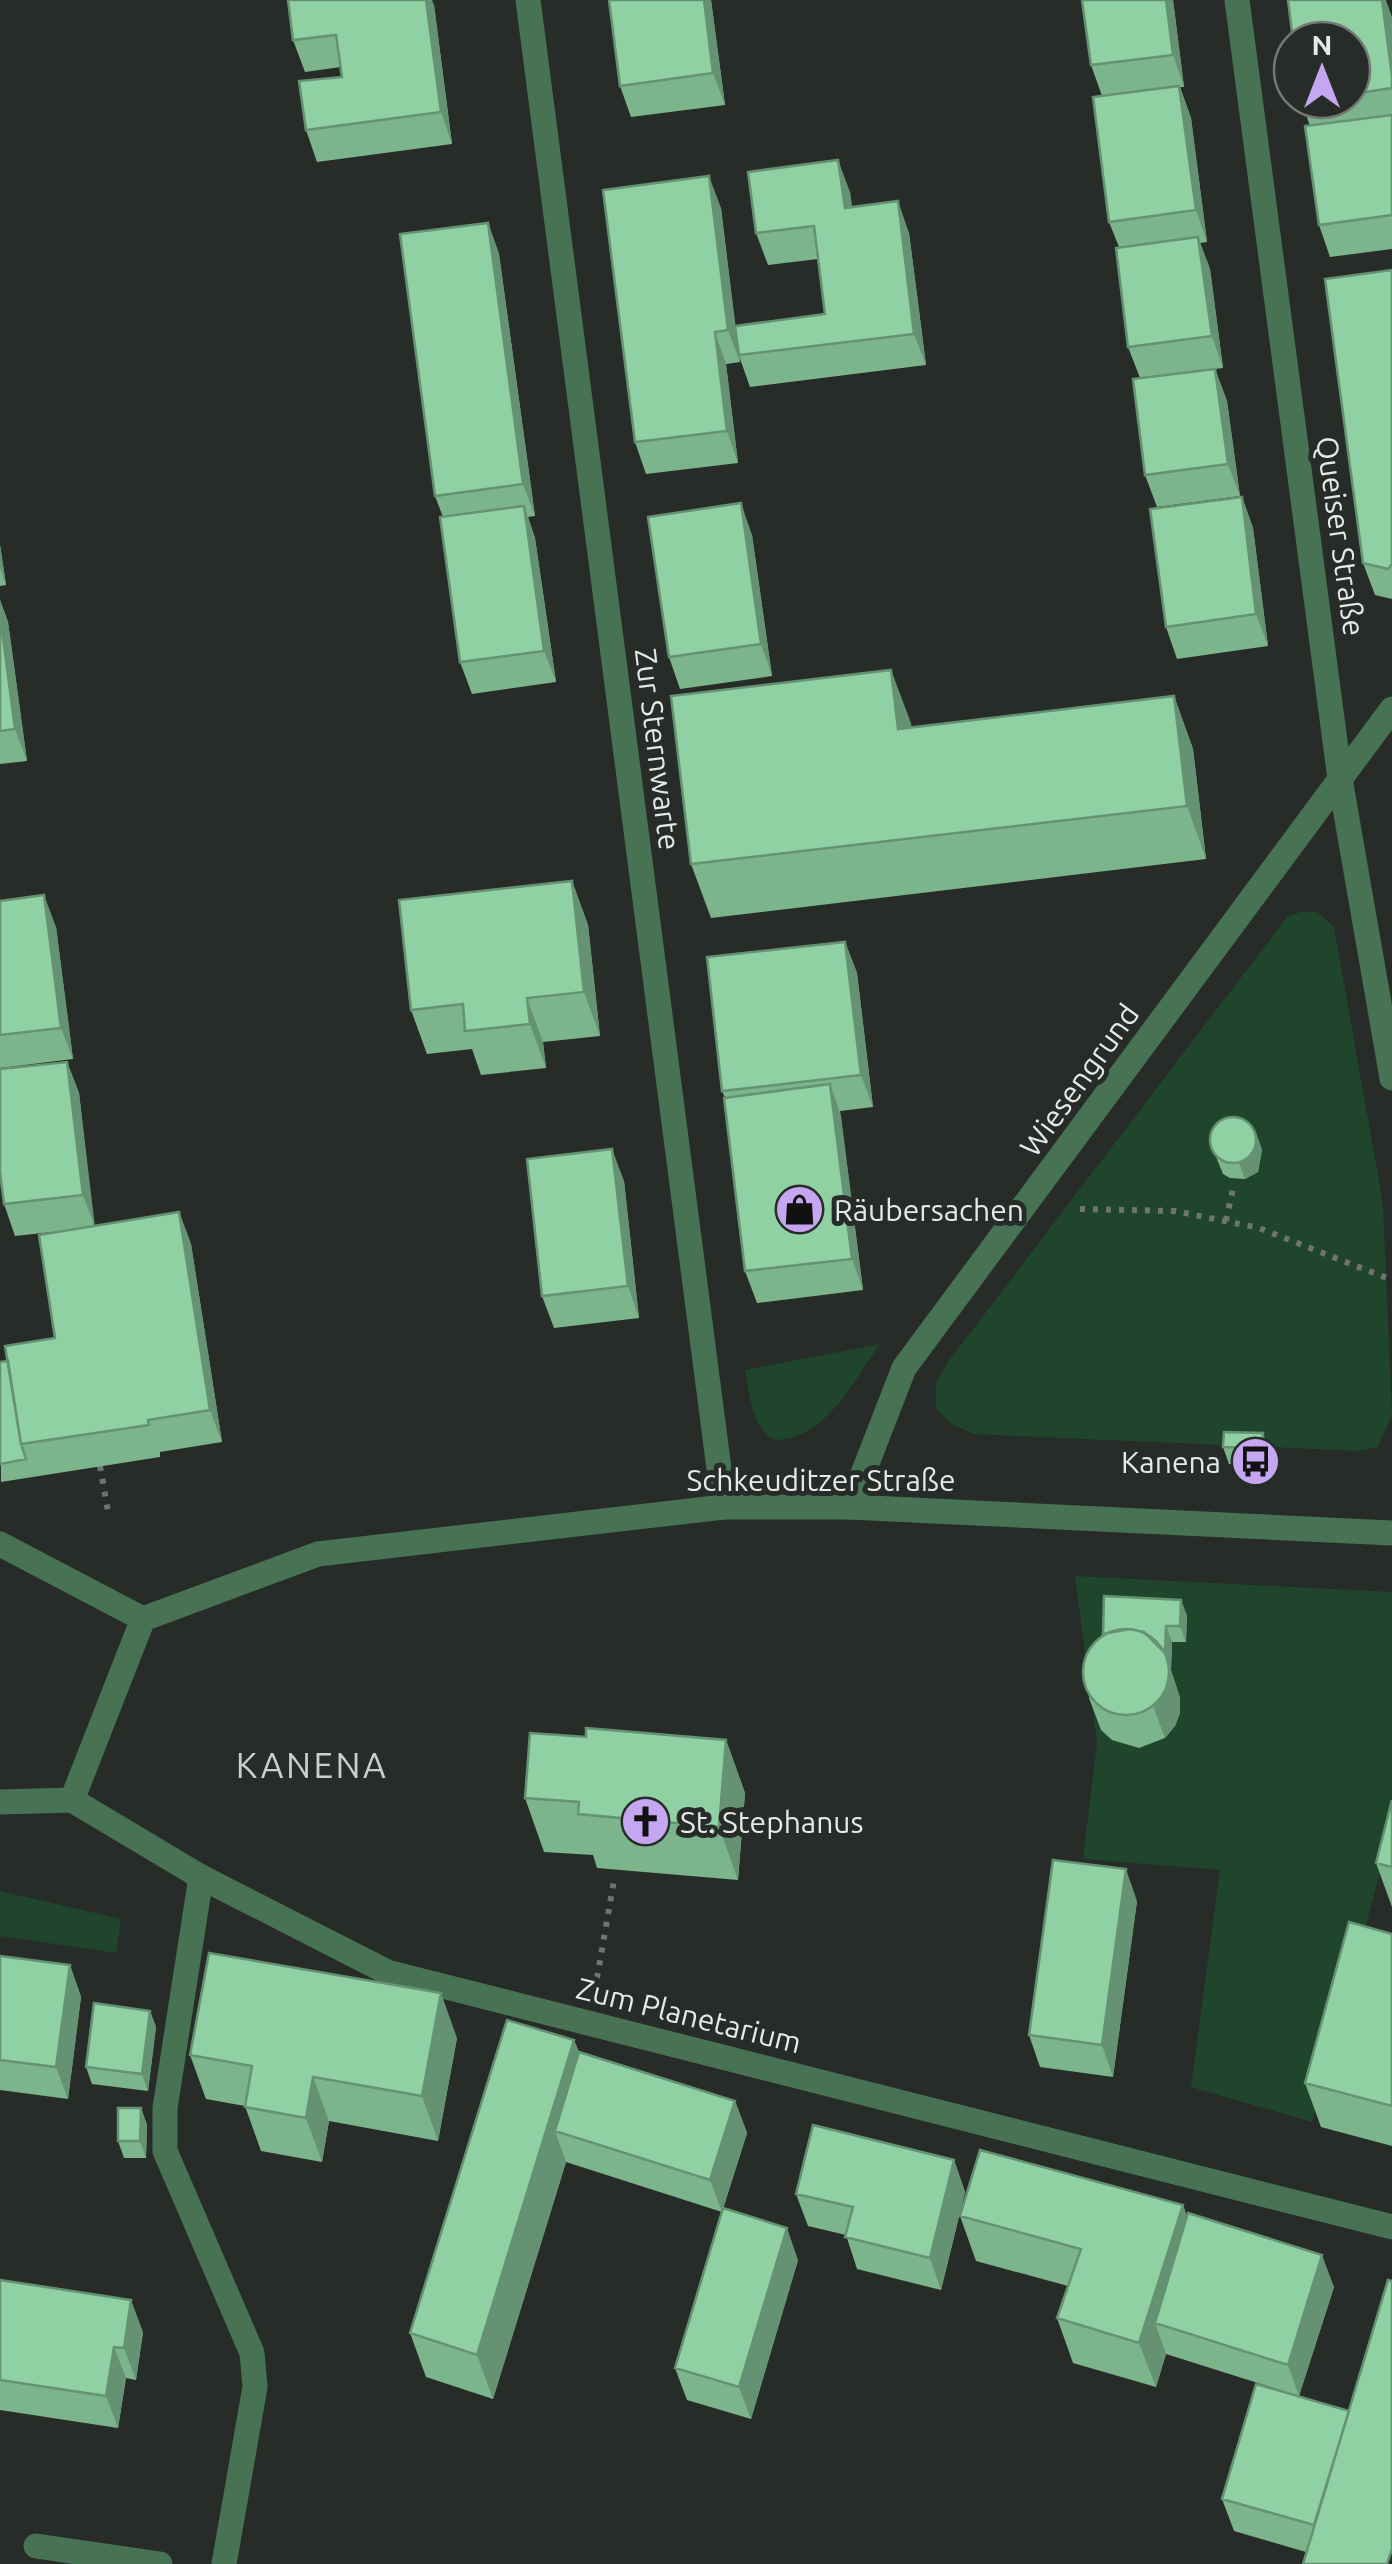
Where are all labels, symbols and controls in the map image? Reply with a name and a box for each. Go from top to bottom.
north arrow [1272,20,1372,120]
text: N [1312,29,1332,60]
street label: Queiser Straße [1310,434,1372,638]
street label: Zur Sternwarte [629,646,687,852]
street label: Wiesengrund [1013,997,1145,1163]
shop icon: Räubersachen [773,1184,825,1236]
place label: Räubersachen [834,1193,1024,1227]
bus stop icon: Kanena [1230,1436,1282,1488]
place label: Kanena [1121,1445,1221,1479]
street label: Schkeuditzer Straße [686,1463,956,1497]
district label: KANENA [236,1745,388,1785]
church icon: St. Stephanus [619,1796,671,1848]
place label: St. Stephanus [680,1805,864,1839]
street label: Zum Planetarium [573,1971,805,2059]

